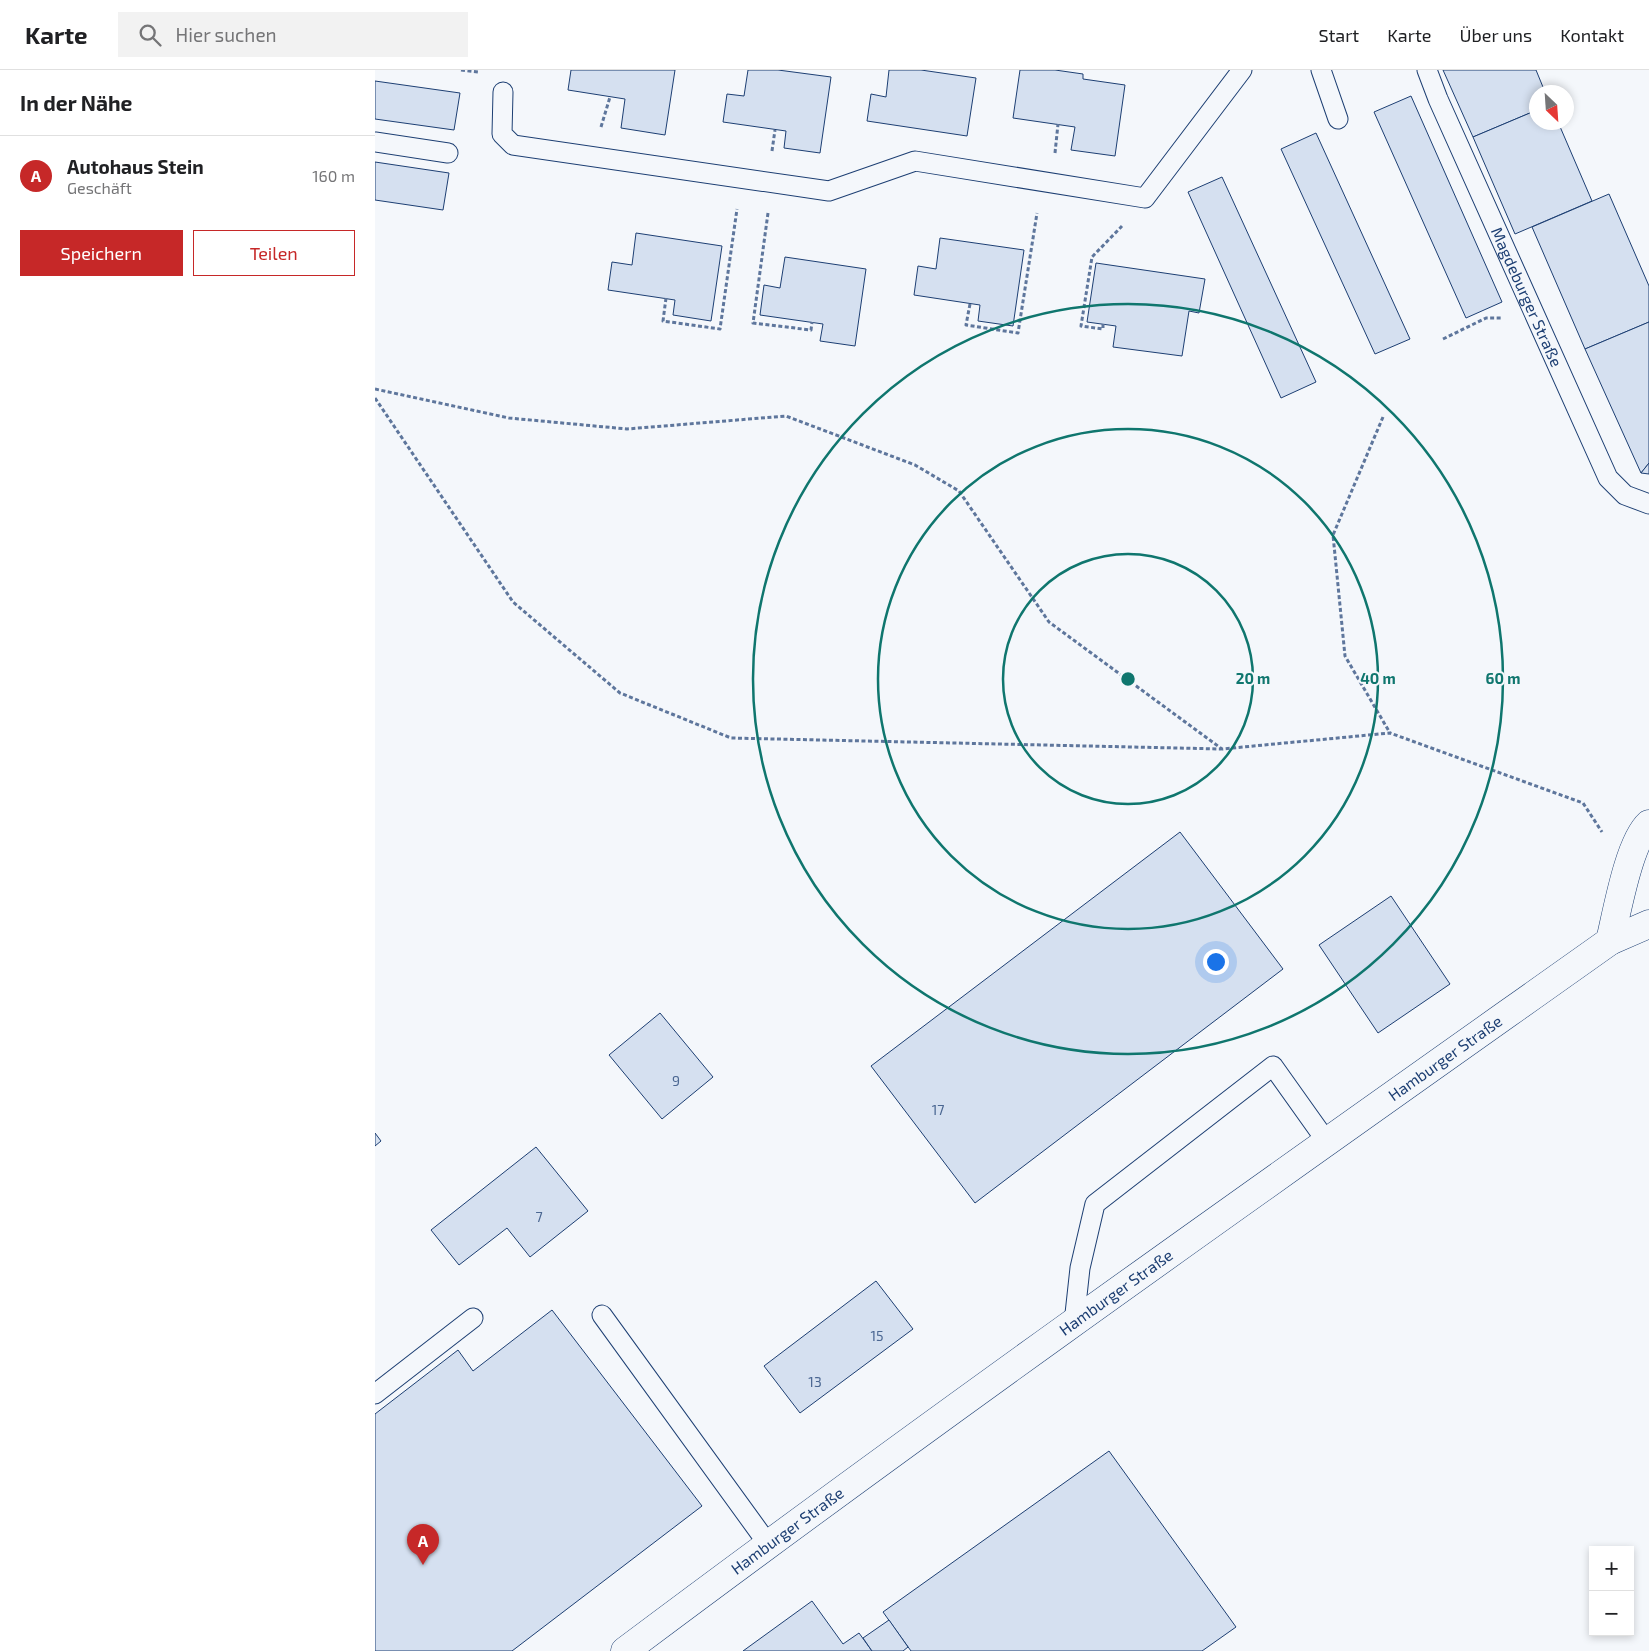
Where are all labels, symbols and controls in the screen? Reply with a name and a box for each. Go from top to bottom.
search box [118,12,468,57]
text: Karte [25,20,88,49]
icon: search [136,21,164,49]
text: Hier suchen [176,23,277,46]
text: Start [1318,24,1359,46]
text: Karte [1387,24,1432,46]
text: Über uns [1460,24,1532,46]
text: Kontakt [1560,24,1624,46]
north arrow [1529,85,1574,130]
text: In der Nähe [20,90,132,115]
text: Autohaus Stein [67,155,204,178]
text: A [31,166,41,185]
text: 160 m [312,166,355,185]
text: Geschäft [67,178,132,197]
street label: Magdeburger Straße [1488,224,1567,369]
button: Speichern [20,230,183,276]
button: Teilen [193,230,355,276]
text: 20 m [1236,669,1270,687]
text: 40 m [1360,669,1396,687]
text: 60 m [1486,669,1520,687]
centre of rings [1119,670,1137,688]
your location [1203,949,1229,975]
street label: Hamburger Straße [1384,1011,1505,1104]
house number: 9 [672,1072,680,1089]
house number: 17 [932,1101,944,1118]
house number: 7 [535,1208,543,1225]
street label: Hamburger Straße [1055,1245,1176,1339]
house number: 15 [870,1327,884,1344]
house number: 13 [808,1373,822,1390]
street label: Hamburger Straße [727,1483,847,1578]
pin: A [407,1524,439,1565]
map controls [1589,1546,1634,1636]
button: + [1589,1546,1634,1591]
button: − [1589,1591,1634,1636]

